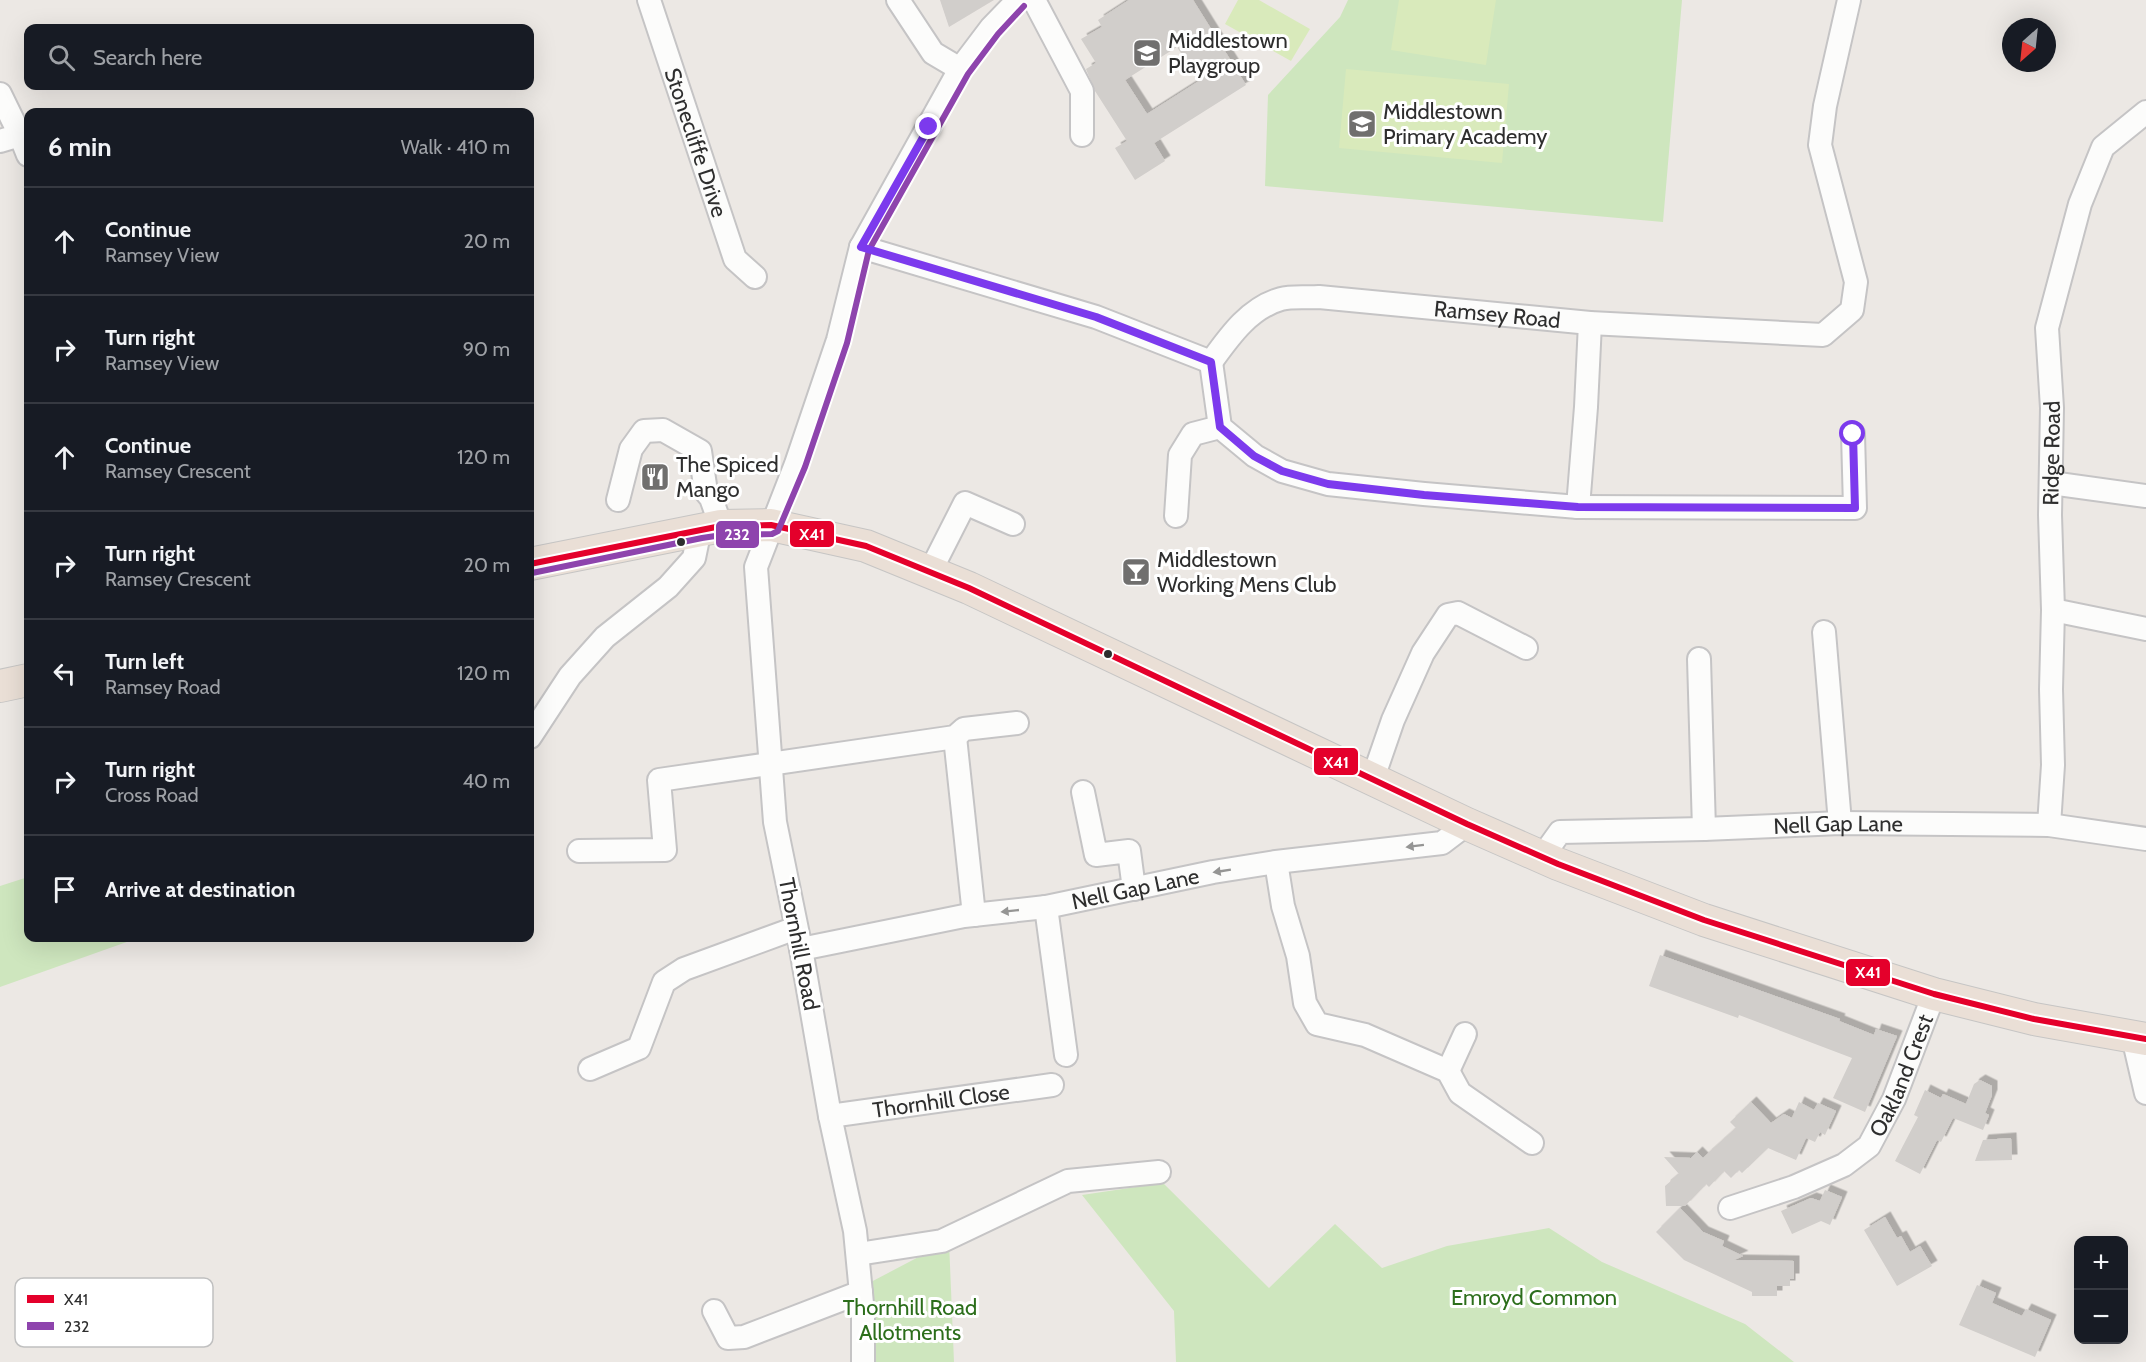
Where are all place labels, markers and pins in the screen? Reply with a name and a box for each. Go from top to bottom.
place label: Middlestown Playgroup [1168,27,1288,79]
school or university icon: Middlestown Playgroup [1131,37,1163,69]
place label: Middlestown Primary Academy [1383,98,1547,150]
school or university icon: Middlestown Primary Academy [1346,108,1378,140]
place label: The Spiced Mango [676,451,779,503]
restaurant icon: The Spiced Mango [639,461,671,493]
unlabelled marker [675,536,687,548]
place label: Middlestown Working Mens Club [1157,546,1336,598]
bar icon: Middlestown Working Mens Club [1120,556,1152,588]
unlabelled marker [1102,648,1114,660]

